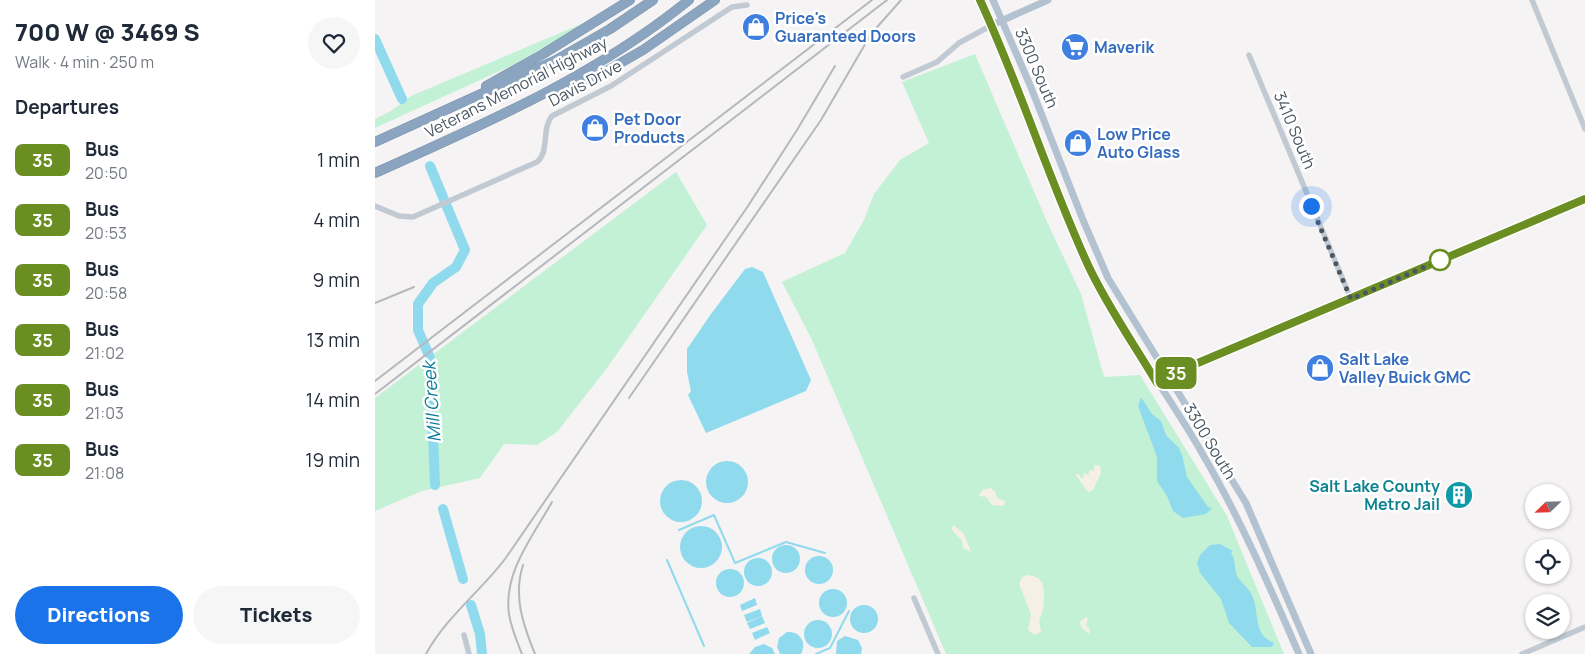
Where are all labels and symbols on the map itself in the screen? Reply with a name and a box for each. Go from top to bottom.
place label: Price's Guaranteed Doors [775,7,916,47]
shop icon: Price's Guaranteed Doors [741,12,771,42]
street label: 3300 South [1010,25,1064,111]
street label: Veterans Memorial Highway [421,31,612,143]
supermarket icon: Maverik [1060,32,1090,62]
place label: Maverik [1094,36,1155,58]
street label: Davis Drive [544,54,626,112]
street label: 3410 South [1269,88,1321,172]
place label: Pet Door Products [614,108,685,148]
shop icon: Pet Door Products [580,113,610,143]
place label: Low Price Auto Glass [1097,123,1180,163]
shop icon: Low Price Auto Glass [1063,128,1093,158]
your location [1299,194,1324,219]
unlabelled marker [1429,249,1451,271]
place label: Salt Lake Valley Buick GMC [1339,348,1471,388]
shop icon: Salt Lake Valley Buick GMC [1305,353,1335,383]
line badge: 35 [1153,357,1199,389]
water label: Mill Creek [416,358,446,443]
street label: 3300 South [1179,399,1241,483]
place label: Salt Lake County Metro Jail [1309,475,1440,515]
building icon: Salt Lake County Metro Jail [1444,480,1474,510]
north arrow [1525,484,1570,529]

